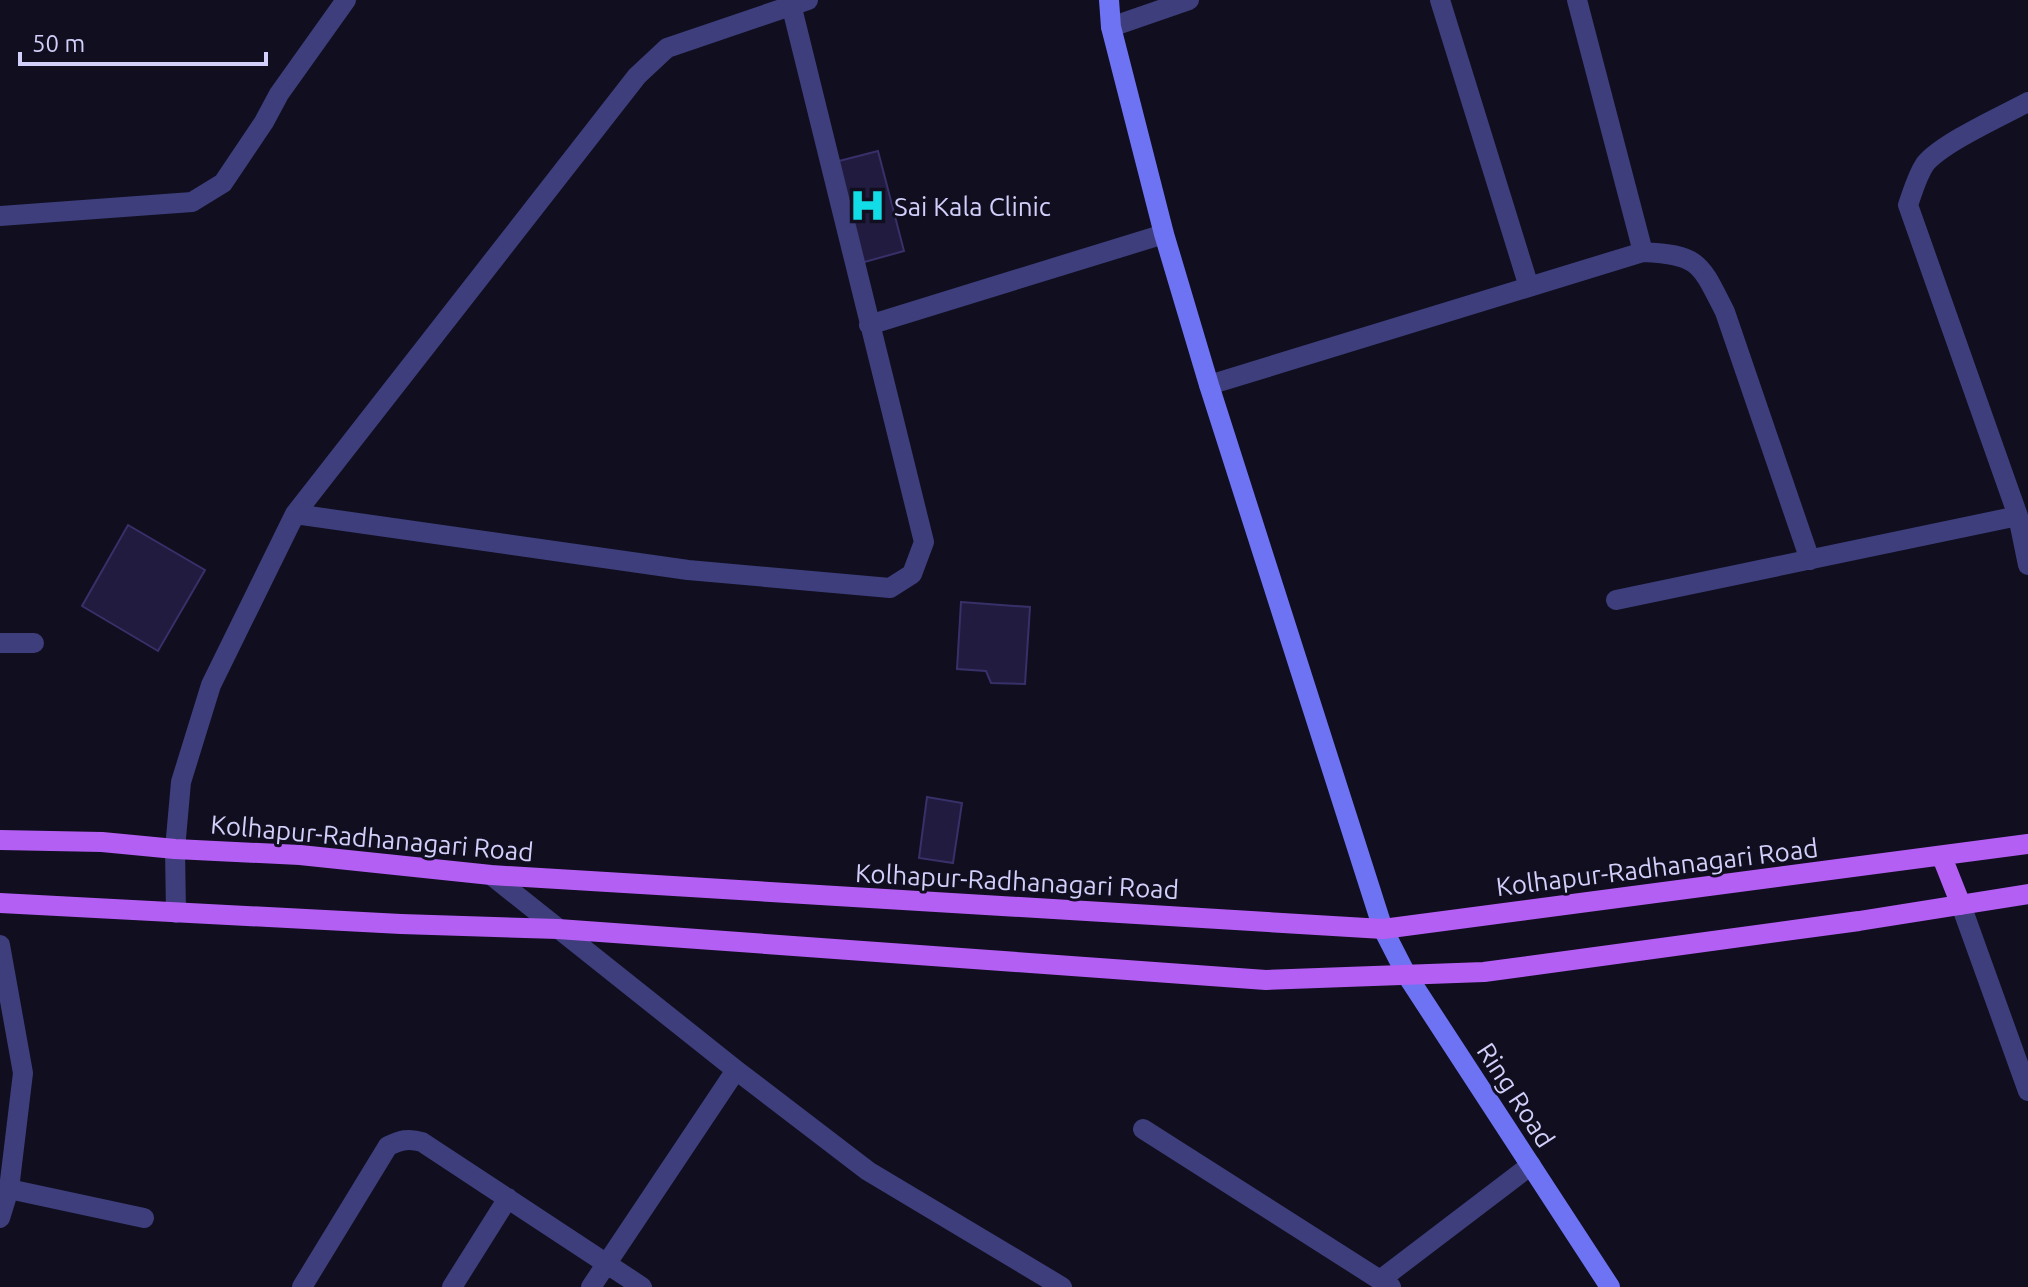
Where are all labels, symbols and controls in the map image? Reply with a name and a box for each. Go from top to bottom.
scale bar [20,16,266,66]
text: 50 m [32,30,85,57]
hospital icon: Sai Kala Clinic [849,187,887,225]
place label: Sai Kala Clinic [894,192,1051,221]
street label: Kolhapur-Radhanagari Road [209,809,535,867]
street label: Kolhapur-Radhanagari Road [1494,833,1820,901]
street label: Kolhapur-Radhanagari Road [854,858,1180,904]
street label: Ring Road [1472,1038,1560,1152]

